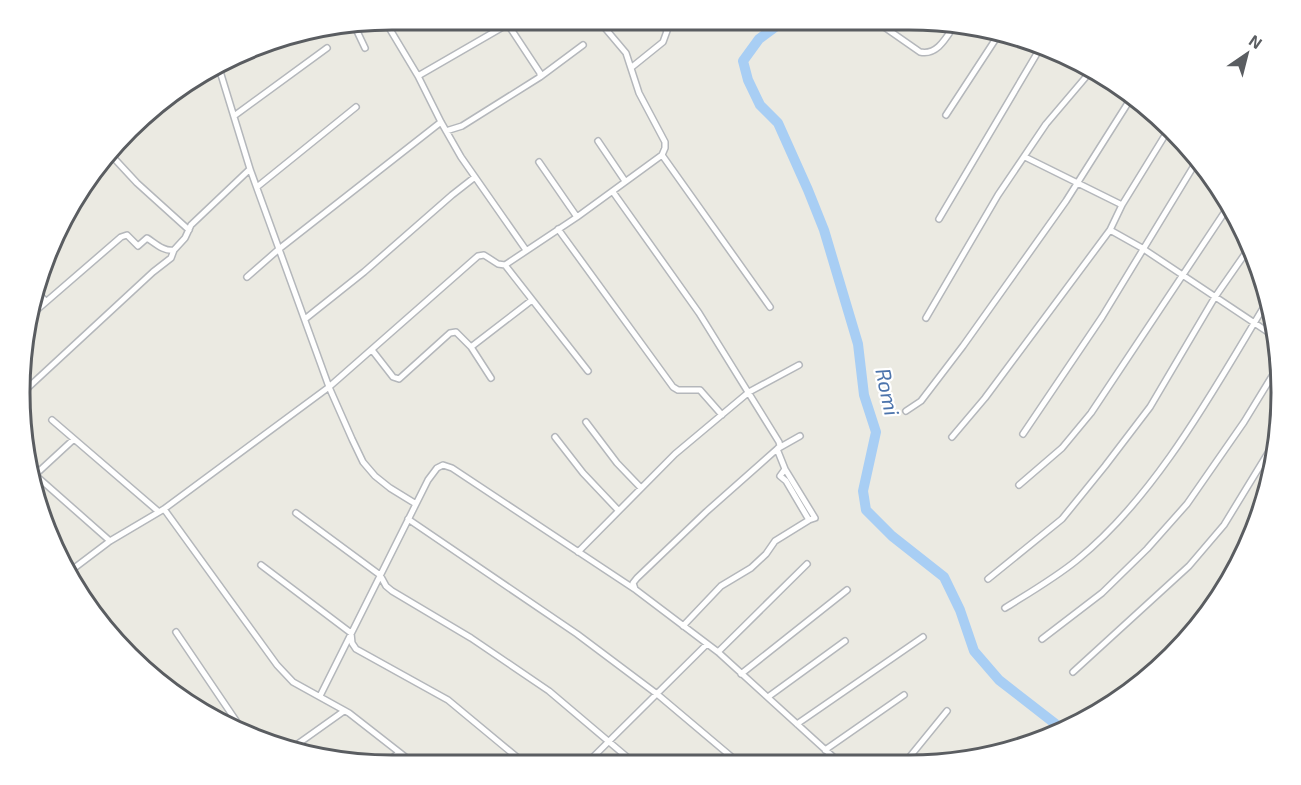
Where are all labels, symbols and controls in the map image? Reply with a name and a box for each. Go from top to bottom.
north arrow [1217,24,1277,84]
text: N [1246,30,1266,52]
water label: Romi [871,366,906,418]

